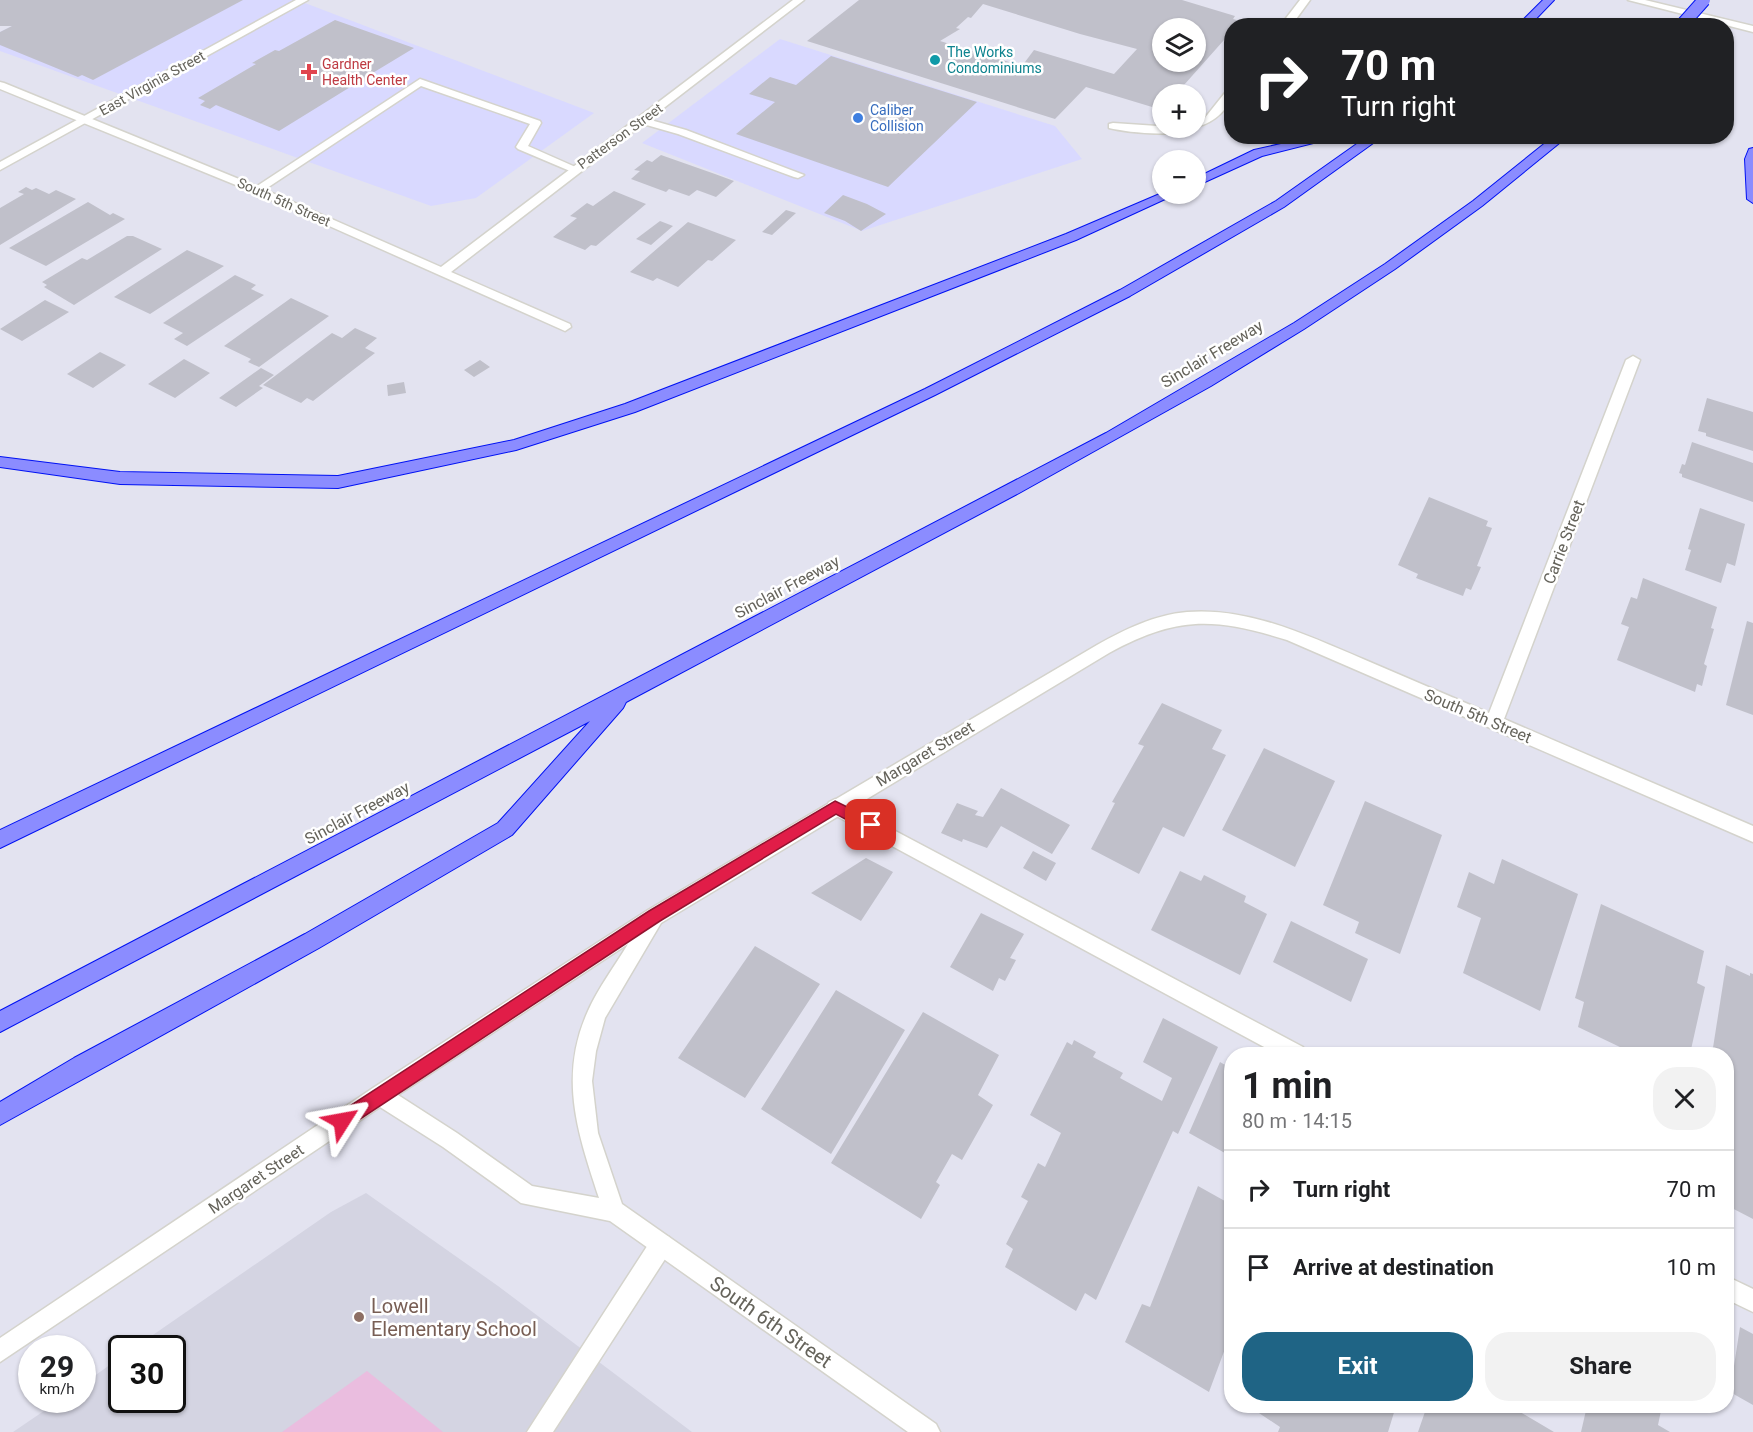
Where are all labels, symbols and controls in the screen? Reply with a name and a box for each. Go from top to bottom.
map controls [1152,18,1206,204]
button: layers [1152,18,1206,72]
text: 70 m [1341,41,1436,90]
icon: right [1242,42,1320,120]
place label: The Works Condominiums [947,44,1042,76]
street label: East Virginia Street [96,47,208,119]
marker: The Works Condominiums [928,53,942,67]
place label: Gardner Health Center [322,56,407,88]
marker: Gardner Health Center [300,63,318,81]
button: + [1152,84,1206,138]
text: Turn right [1341,91,1456,123]
street label: Patterson Street [574,100,666,172]
place label: Caliber Collision [870,102,924,134]
marker: Caliber Collision [851,111,865,125]
button: − [1152,150,1206,204]
street label: South 5th Street [235,174,333,230]
street label: Sinclair Freeway [1158,316,1267,392]
street label: Carrie Street [1539,497,1589,587]
street label: Sinclair Freeway [732,551,843,623]
street label: South 5th Street [1422,685,1534,747]
street label: Margaret Street [873,717,977,791]
street label: Sinclair Freeway [302,777,413,849]
pin [845,799,896,850]
icon: arrive [854,808,887,841]
text: 1 min [1242,1065,1333,1107]
button: close [1653,1067,1716,1130]
position arrow [310,1089,374,1153]
text: 80 m · 14:15 [1242,1109,1352,1133]
street label: Margaret Street [205,1140,307,1218]
icon: right [1242,1173,1275,1206]
text: Turn right [1293,1177,1390,1202]
text: 70 m [1667,1177,1716,1202]
icon: arrive [1242,1251,1275,1284]
text: Arrive at destination [1293,1255,1494,1280]
text: 10 m [1667,1255,1716,1280]
street label: South 6th Street [705,1271,837,1373]
place label: Lowell Elementary School [371,1294,537,1341]
marker: Lowell Elementary School [352,1310,366,1324]
button: Exit [1242,1332,1473,1401]
button: Share [1485,1332,1716,1401]
speed limit sign: 30 [108,1335,186,1413]
text: 29 [40,1349,74,1384]
text: km/h [39,1380,75,1398]

